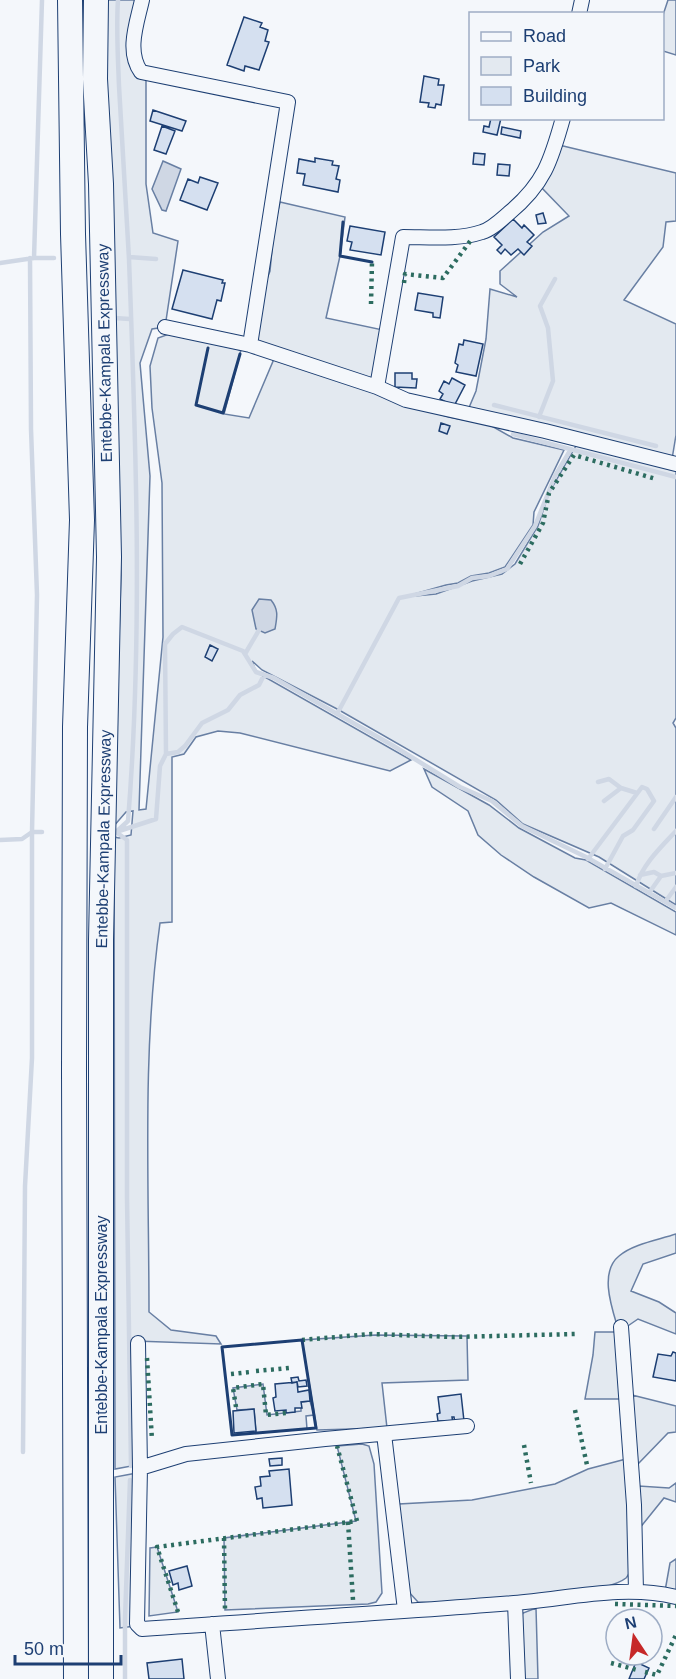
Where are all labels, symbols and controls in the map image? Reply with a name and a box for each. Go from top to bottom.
legend [469,12,664,120]
text: Road [523,26,566,46]
text: Park [523,56,561,76]
text: Building [523,86,587,106]
street label: Entebbe-Kampala Expressway [94,243,115,463]
street label: Entebbe-Kampala Expressway [93,729,114,949]
street label: Entebbe-Kampala Expressway [93,1216,110,1434]
north arrow [604,1607,664,1667]
text: N [623,1613,638,1632]
scale bar [15,1628,122,1666]
text: 50 m [24,1639,64,1659]

